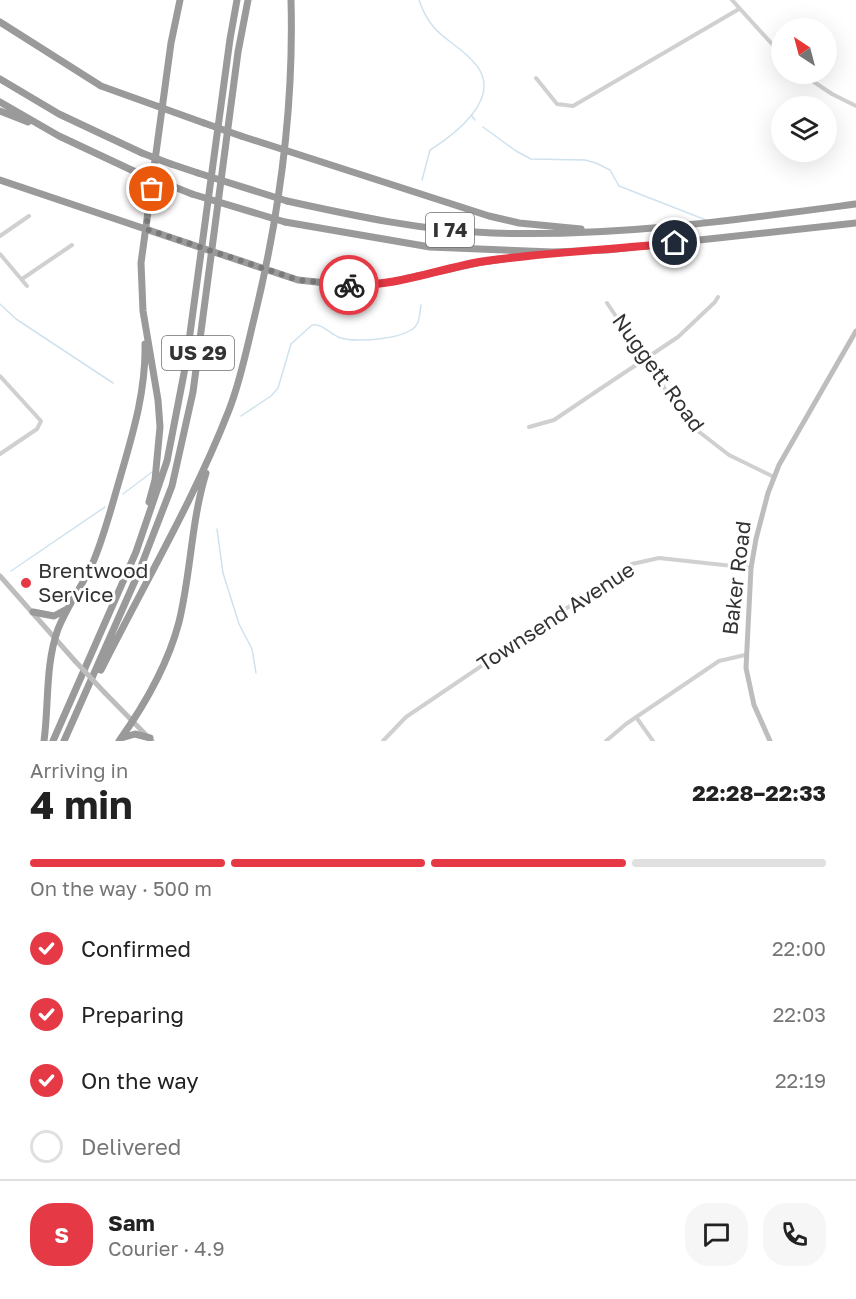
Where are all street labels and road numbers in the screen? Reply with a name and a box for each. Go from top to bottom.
road number: I 74 [426,213,474,247]
street label: Nuggett Road [607,308,710,437]
road number: US 29 [162,336,234,370]
street label: Baker Road [716,519,756,636]
street label: Townsend Avenue [472,556,639,677]

